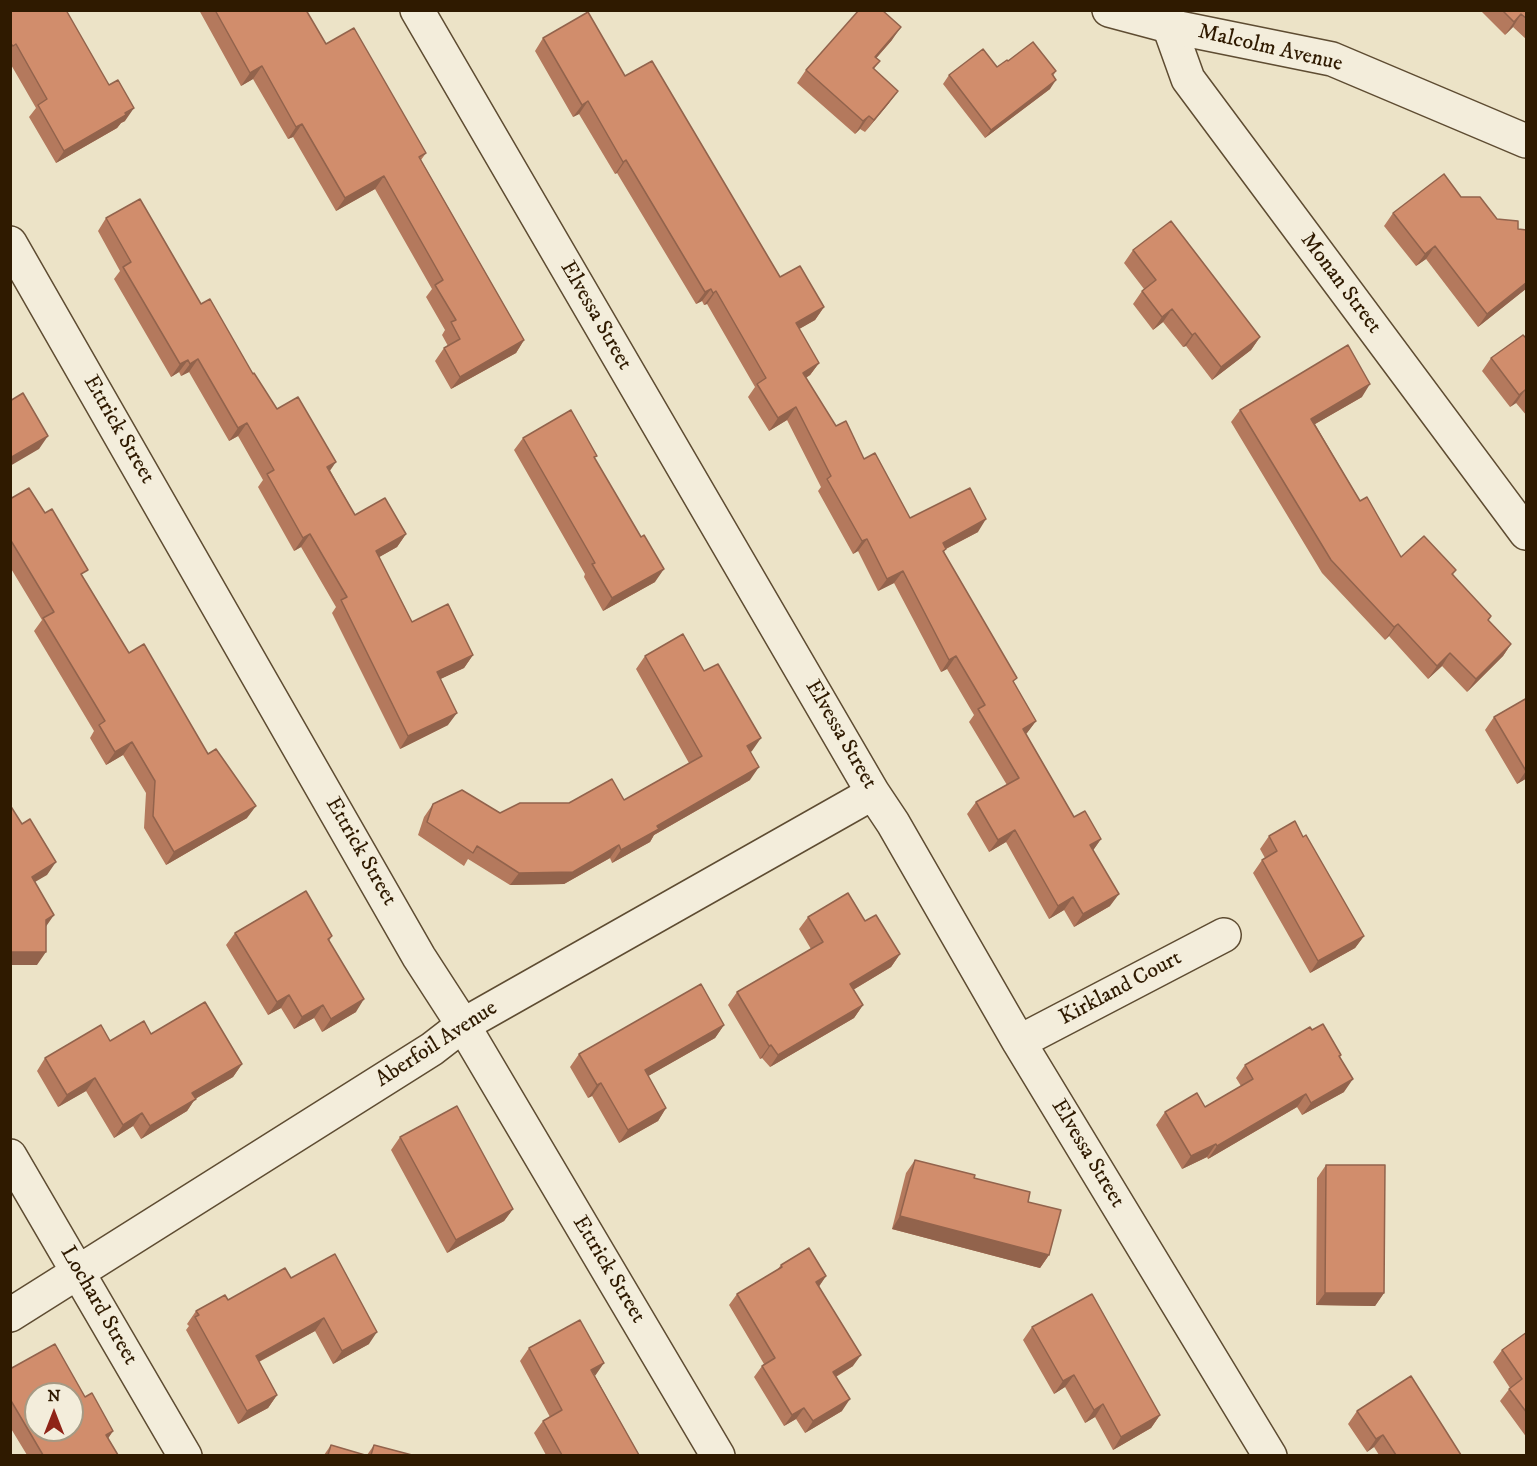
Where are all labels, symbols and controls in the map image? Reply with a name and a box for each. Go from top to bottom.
street label: Malcolm Avenue [1195,20,1345,78]
street label: Monan Street [1293,228,1387,340]
street label: Elvessa Street [553,257,637,375]
street label: Ettrick Street [76,371,160,489]
street label: Elvessa Street [798,676,882,794]
street label: Ettrick Street [318,793,402,911]
street label: Kirkland Court [1055,946,1187,1032]
street label: Aberfoil Avenue [371,996,503,1094]
street label: Elvessa Street [1044,1095,1130,1213]
street label: Ettrick Street [566,1211,650,1329]
street label: Lochard Street [53,1242,143,1370]
north arrow [24,1382,84,1442]
text: N [47,1386,61,1406]

